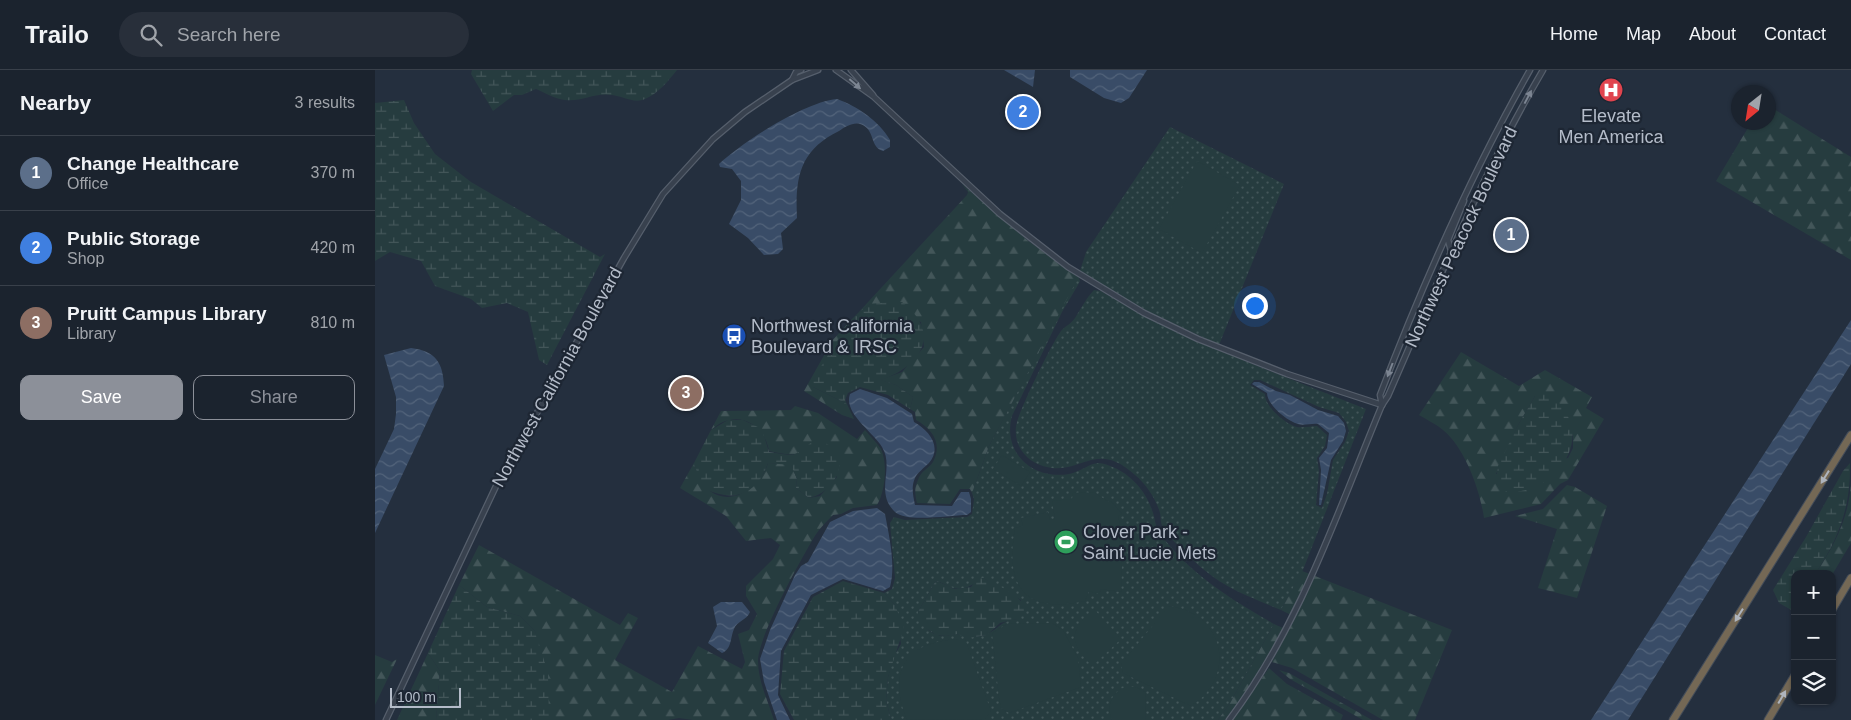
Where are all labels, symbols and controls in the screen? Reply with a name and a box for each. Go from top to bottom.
search box [119,12,469,57]
text: Trailo [25,21,89,48]
icon: search [137,21,165,49]
text: Search here [177,24,281,45]
text: Home [1550,24,1598,44]
text: Map [1626,24,1661,44]
text: About [1689,24,1736,44]
text: Contact [1764,24,1826,44]
hospital icon: Elevate Men America [1598,77,1624,103]
one-way arrow [848,78,861,89]
north arrow [1731,85,1776,130]
one-way arrow [1524,90,1532,104]
text: Nearby [20,91,91,114]
pin: 2 [1007,93,1039,131]
text: 3 results [295,94,355,111]
place label: Elevate Men America [1558,106,1665,147]
street label: Northwest Peacock Boulevard [1401,124,1521,350]
text: Change Healthcare [67,153,239,174]
text: 1 [32,164,40,181]
text: 370 m [311,164,355,181]
text: Office [67,175,109,192]
pin: 1 [1495,216,1527,254]
text: Public Storage [67,228,200,249]
text: 2 [32,239,40,256]
text: 420 m [311,239,355,256]
text: Shop [67,250,104,267]
street label: Northwest California Boulevard [488,264,626,490]
your location [1242,293,1268,319]
text: Pruitt Campus Library [67,303,267,324]
text: 3 [32,314,40,331]
text: 810 m [311,314,355,331]
place label: Northwest California Boulevard & IRSC [751,316,914,357]
bus stop icon: Northwest California Boulevard & IRSC [721,323,747,349]
text: Library [67,325,116,342]
one-way arrow [1385,362,1393,377]
pin: 3 [670,374,702,412]
button: Save [20,375,183,420]
button: Share [193,375,355,420]
one-way arrow [1821,470,1830,483]
place label: Clover Park - Saint Lucie Mets [1083,522,1216,563]
sports icon: Clover Park - Saint Lucie Mets [1053,529,1079,555]
map controls [1791,570,1836,705]
button: + [1791,570,1836,615]
one-way arrow [1734,608,1744,621]
button: − [1791,615,1836,660]
button: layers [1791,660,1836,705]
scale bar [390,685,461,708]
text: 100 m [397,689,436,705]
one-way arrow [1777,691,1786,704]

